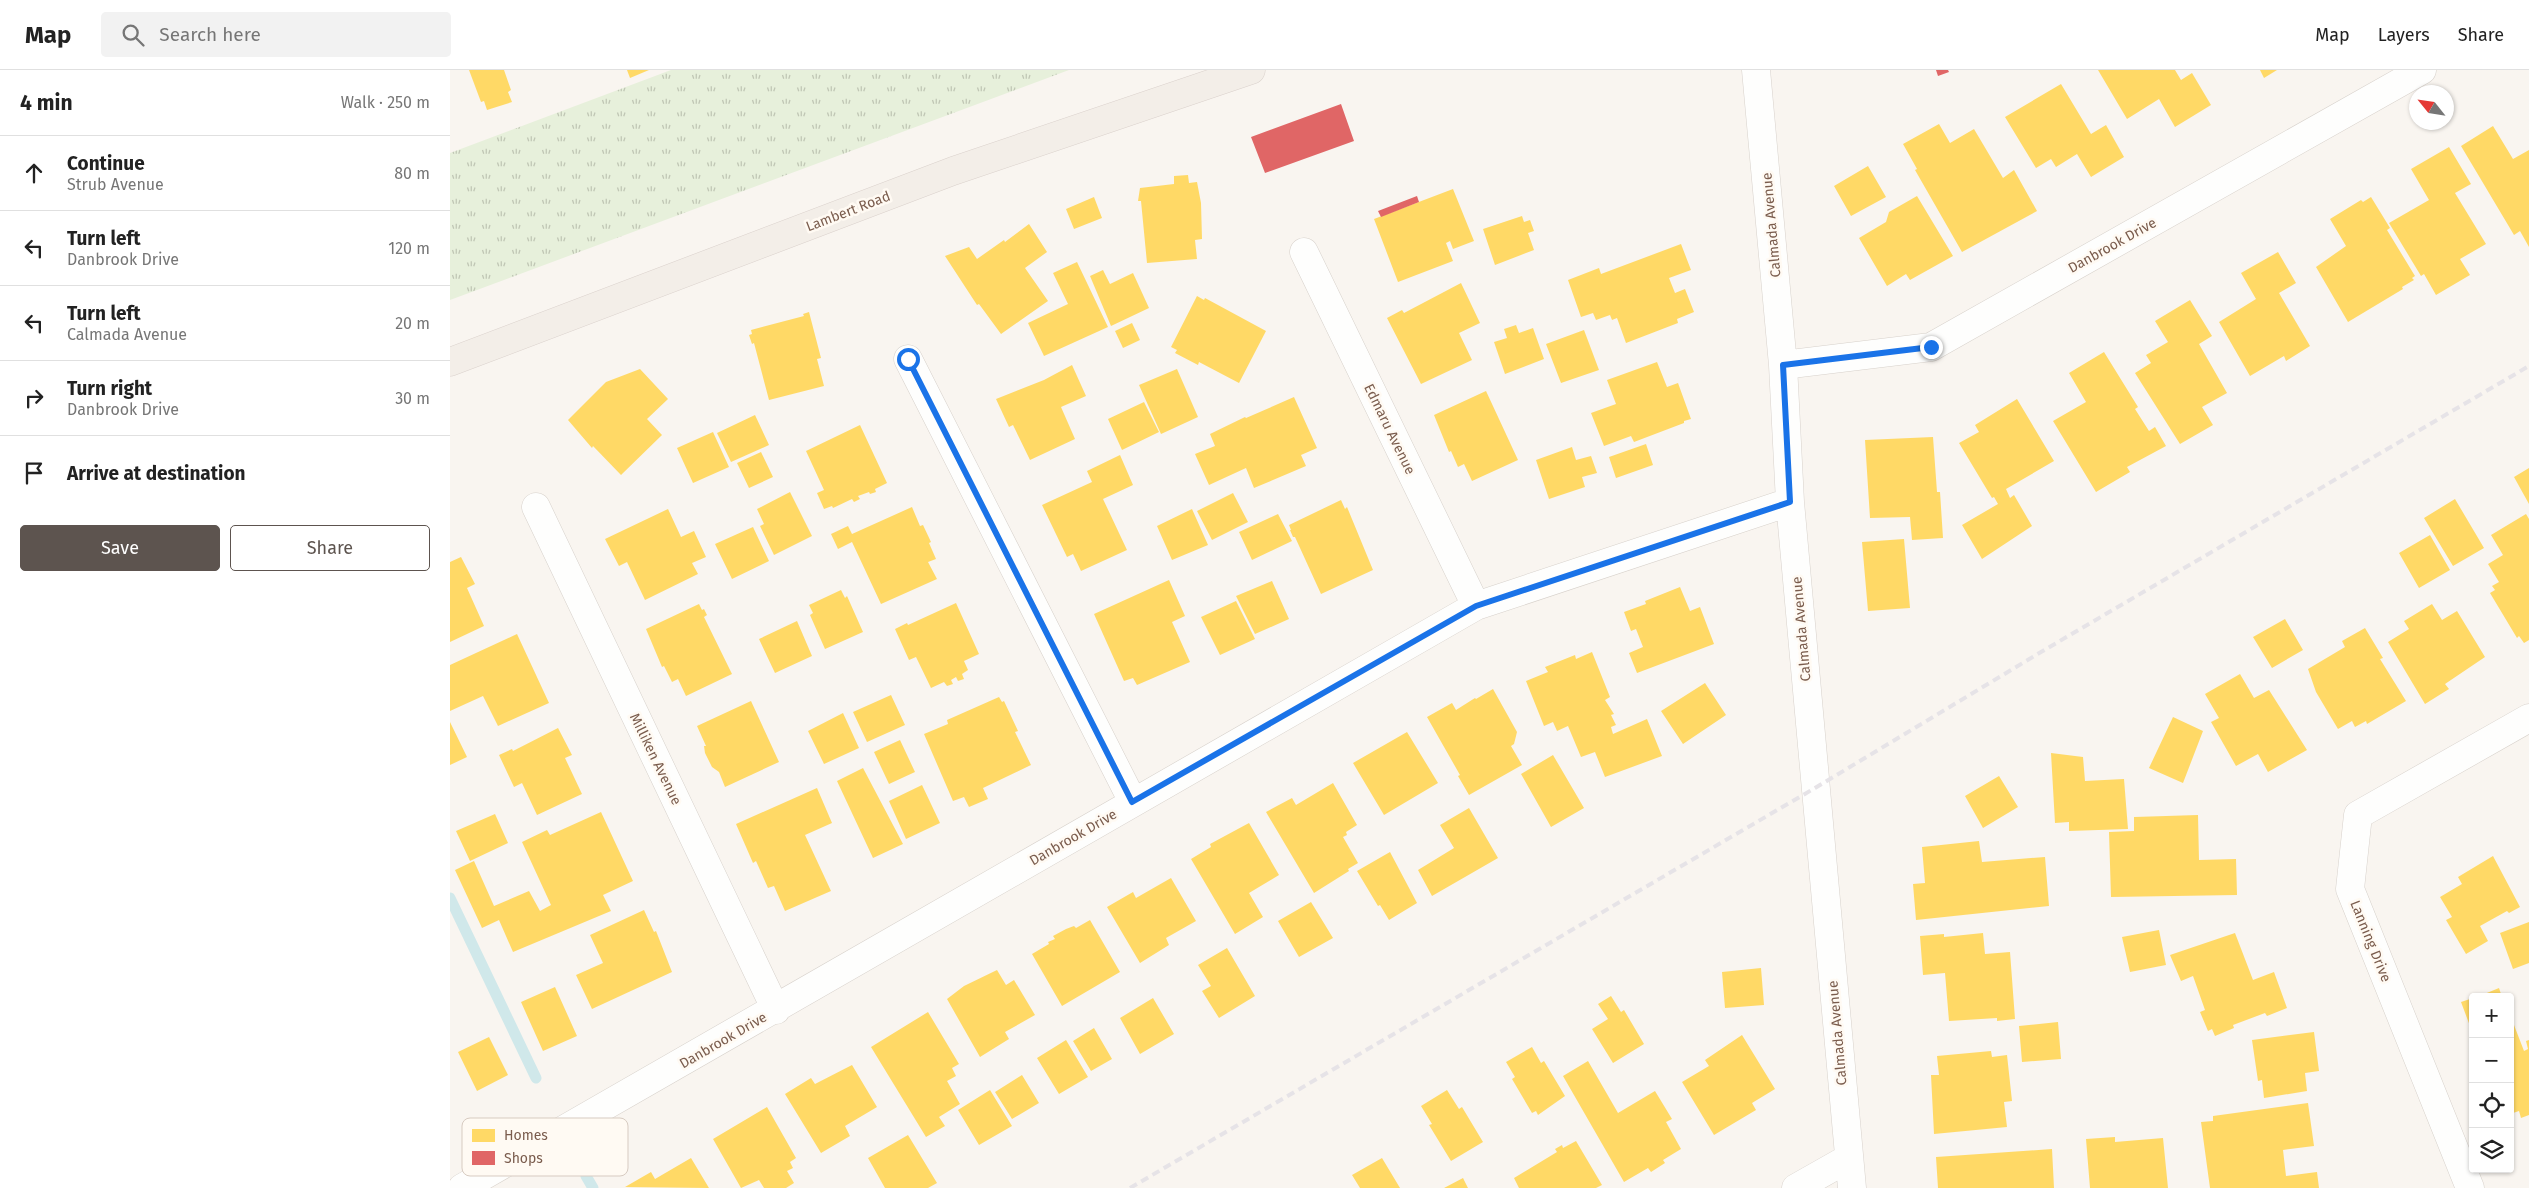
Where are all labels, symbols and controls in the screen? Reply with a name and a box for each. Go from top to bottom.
search box [101,12,451,57]
text: Map [25,21,71,49]
icon: search [119,21,147,49]
text: Search here [159,23,261,46]
text: Map [2315,24,2350,46]
text: Layers [2378,24,2430,46]
text: Share [2458,24,2504,46]
north arrow [2409,85,2454,130]
text: 4 min [20,90,73,116]
text: Walk · 250 m [341,93,430,112]
text: Continue [67,152,145,175]
icon: ahead [20,159,48,187]
text: 80 m [394,164,430,183]
street label: Calmada Avenue [1758,172,1785,278]
text: Strub Avenue [67,175,164,194]
street label: Lambert Road [804,188,893,235]
street label: Danbrook Drive [2065,214,2159,277]
text: Turn left [67,227,141,250]
icon: left [20,234,48,262]
text: 120 m [388,239,430,258]
text: Danbrook Drive [67,250,179,269]
text: Turn left [67,302,141,325]
icon: left [20,309,48,337]
text: 20 m [395,314,430,333]
text: Calmada Avenue [67,325,187,344]
route end [1920,336,1943,359]
route start [897,348,920,371]
text: Turn right [67,377,152,400]
street label: Edmaru Avenue [1360,381,1419,477]
icon: right [20,384,48,412]
text: 30 m [395,389,430,408]
text: Danbrook Drive [67,400,179,419]
icon: arrive [20,459,48,487]
text: Arrive at destination [67,462,246,485]
button: Save [20,525,220,571]
button: Share [230,525,430,571]
street label: Calmada Avenue [1788,576,1815,682]
street label: Milliken Avenue [626,711,685,808]
street label: Danbrook Drive [1027,806,1120,869]
street label: Lanning Drive [2346,898,2395,985]
street label: Calmada Avenue [1824,980,1851,1086]
map controls [2469,993,2514,1173]
button: + [2469,993,2514,1038]
street label: Danbrook Drive [677,1009,770,1072]
button: − [2469,1038,2514,1083]
button: locate [2469,1083,2514,1128]
legend [462,1118,628,1176]
text: Homes [504,1127,548,1144]
button: layers [2469,1128,2514,1173]
text: Shops [504,1150,543,1167]

